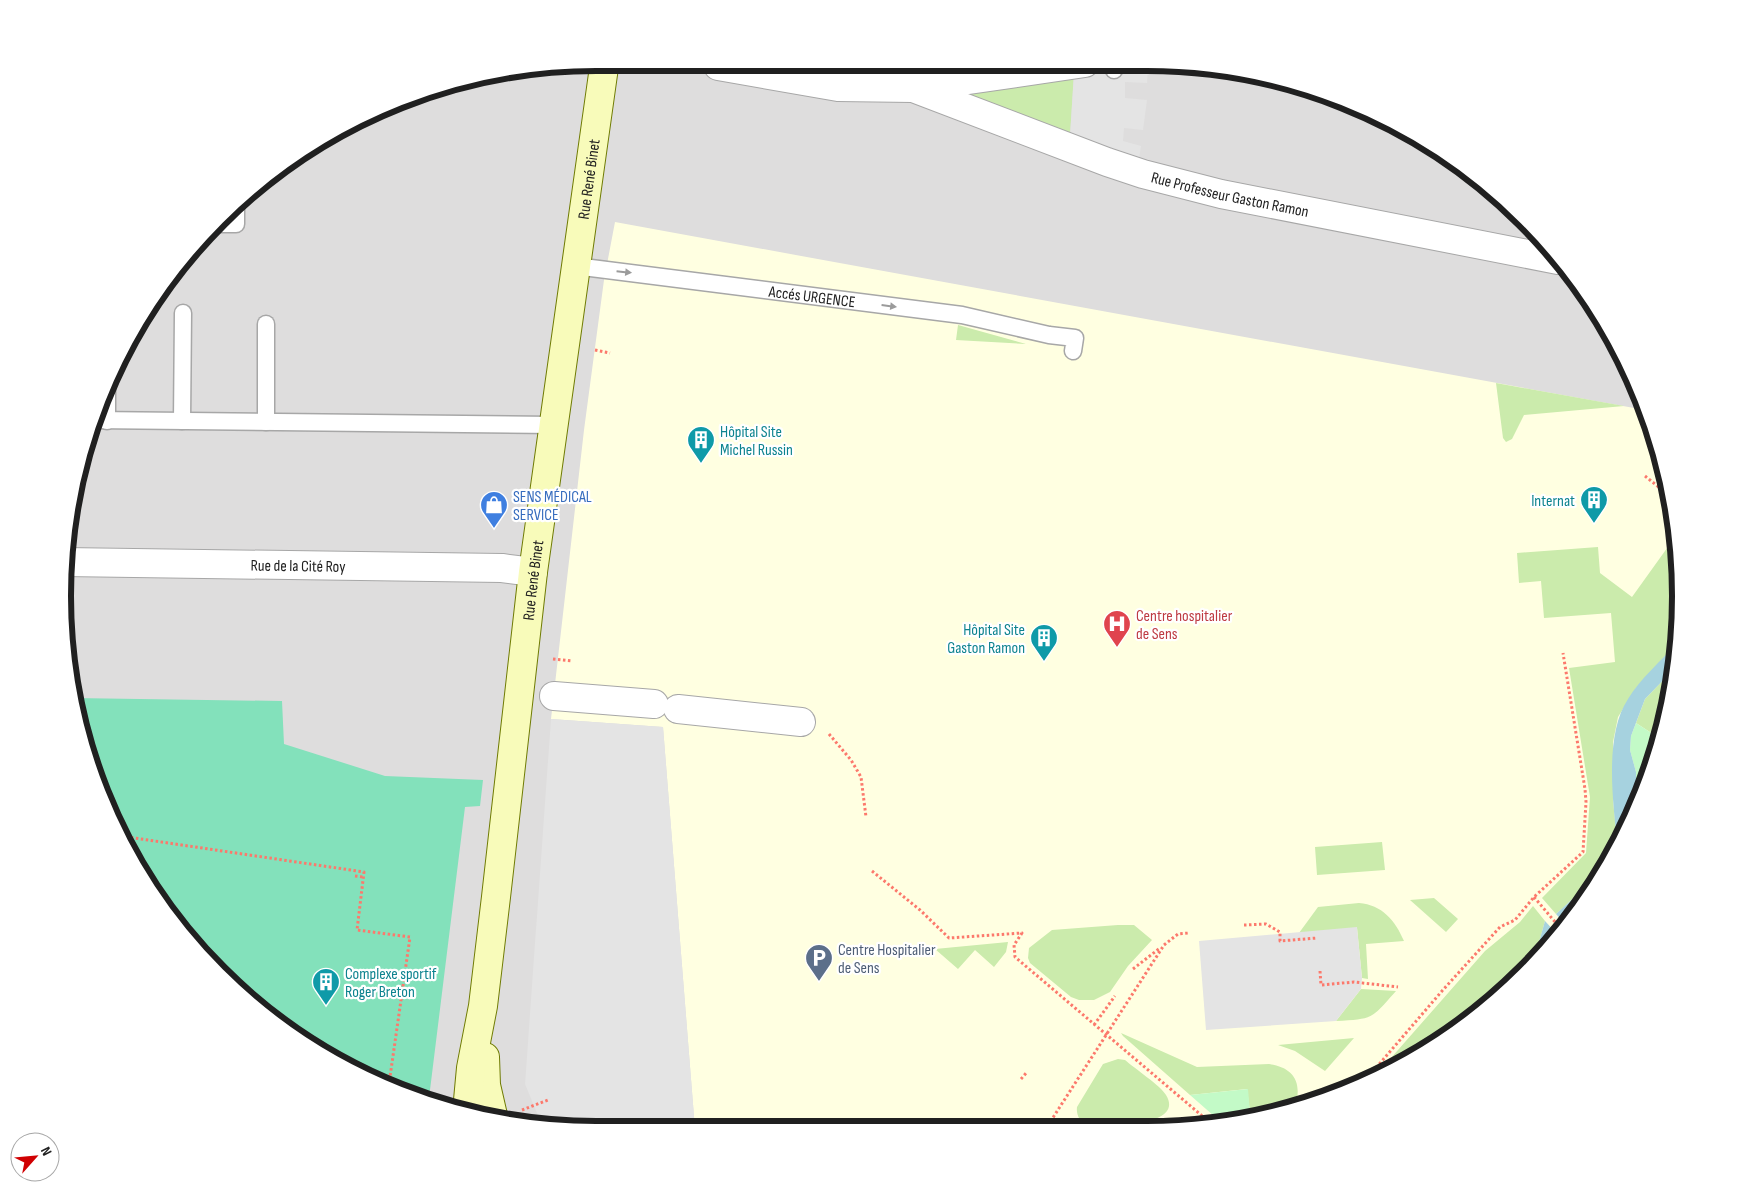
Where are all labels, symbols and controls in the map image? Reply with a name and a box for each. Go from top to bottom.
street label: Rue René Binet [575,138,605,221]
street label: Rue Professeur Gaston Ramon [1149,168,1310,222]
one-way arrow [616,268,632,276]
street label: Accés URGENCE [767,283,856,312]
one-way arrow [881,302,897,310]
place label: Hôpital Site Michel Russin [720,423,793,460]
building icon: Hôpital Site Michel Russin [686,425,716,464]
building icon: Internat [1579,485,1609,524]
place label: SENS MÉDICAL SERVICE [513,488,592,525]
shop icon: SENS MÉDICAL SERVICE [479,490,509,529]
place label: Internat [1531,492,1575,511]
street label: Rue René Binet [520,539,548,622]
street label: Rue de la Cité Roy [250,557,346,577]
place label: Centre hospitalier de Sens [1136,607,1233,644]
hospital icon: Centre hospitalier de Sens [1102,609,1132,648]
place label: Hôpital Site Gaston Ramon [947,621,1025,658]
building icon: Hôpital Site Gaston Ramon [1029,623,1059,662]
place label: Centre Hospitalier de Sens [838,941,936,978]
parking icon: Centre Hospitalier de Sens [804,943,834,982]
place label: Complexe sportif Roger Breton [345,965,437,1002]
building icon: Complexe sportif Roger Breton [311,967,341,1006]
north arrow [10,1132,60,1182]
text: N [37,1144,55,1159]

